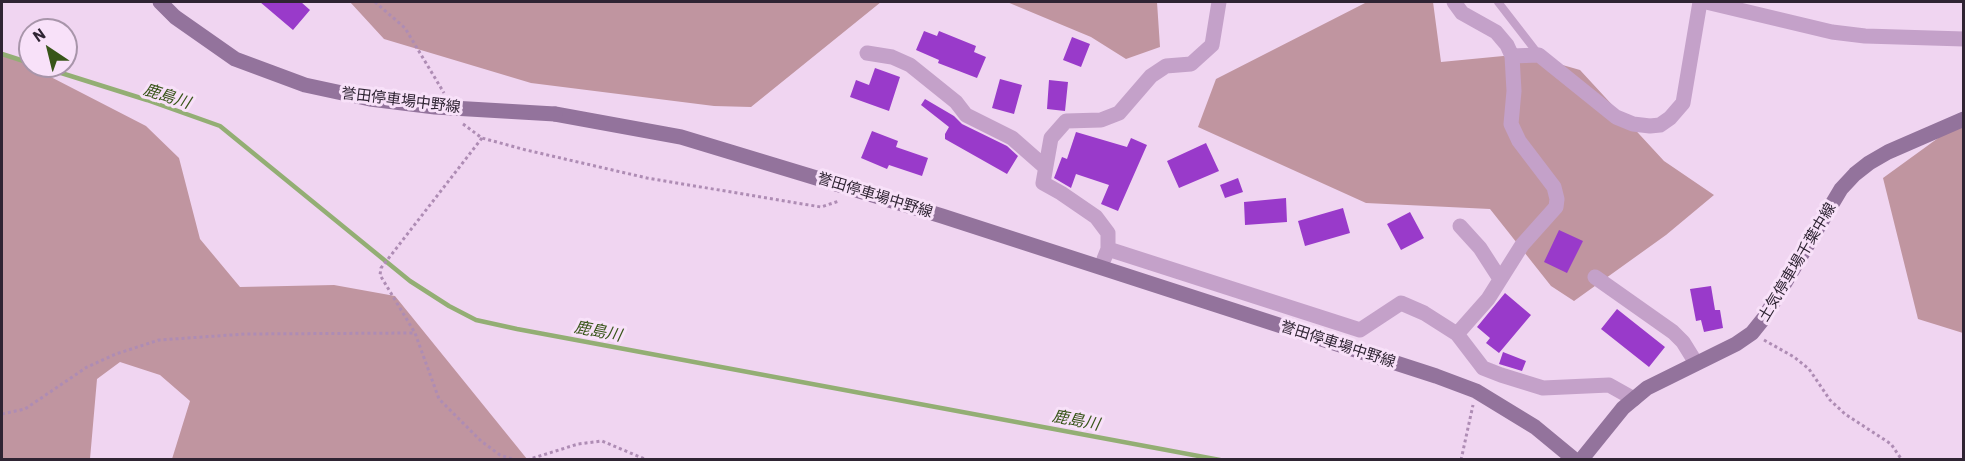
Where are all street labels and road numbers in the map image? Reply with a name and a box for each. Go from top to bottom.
street label: 誉田停車場中野線 [340,84,462,116]
street label: 誉田停車場中野線 [815,169,935,221]
street label: 土気停車場千葉中線 [1755,200,1839,324]
street label: 誉田停車場中野線 [1278,317,1398,371]

